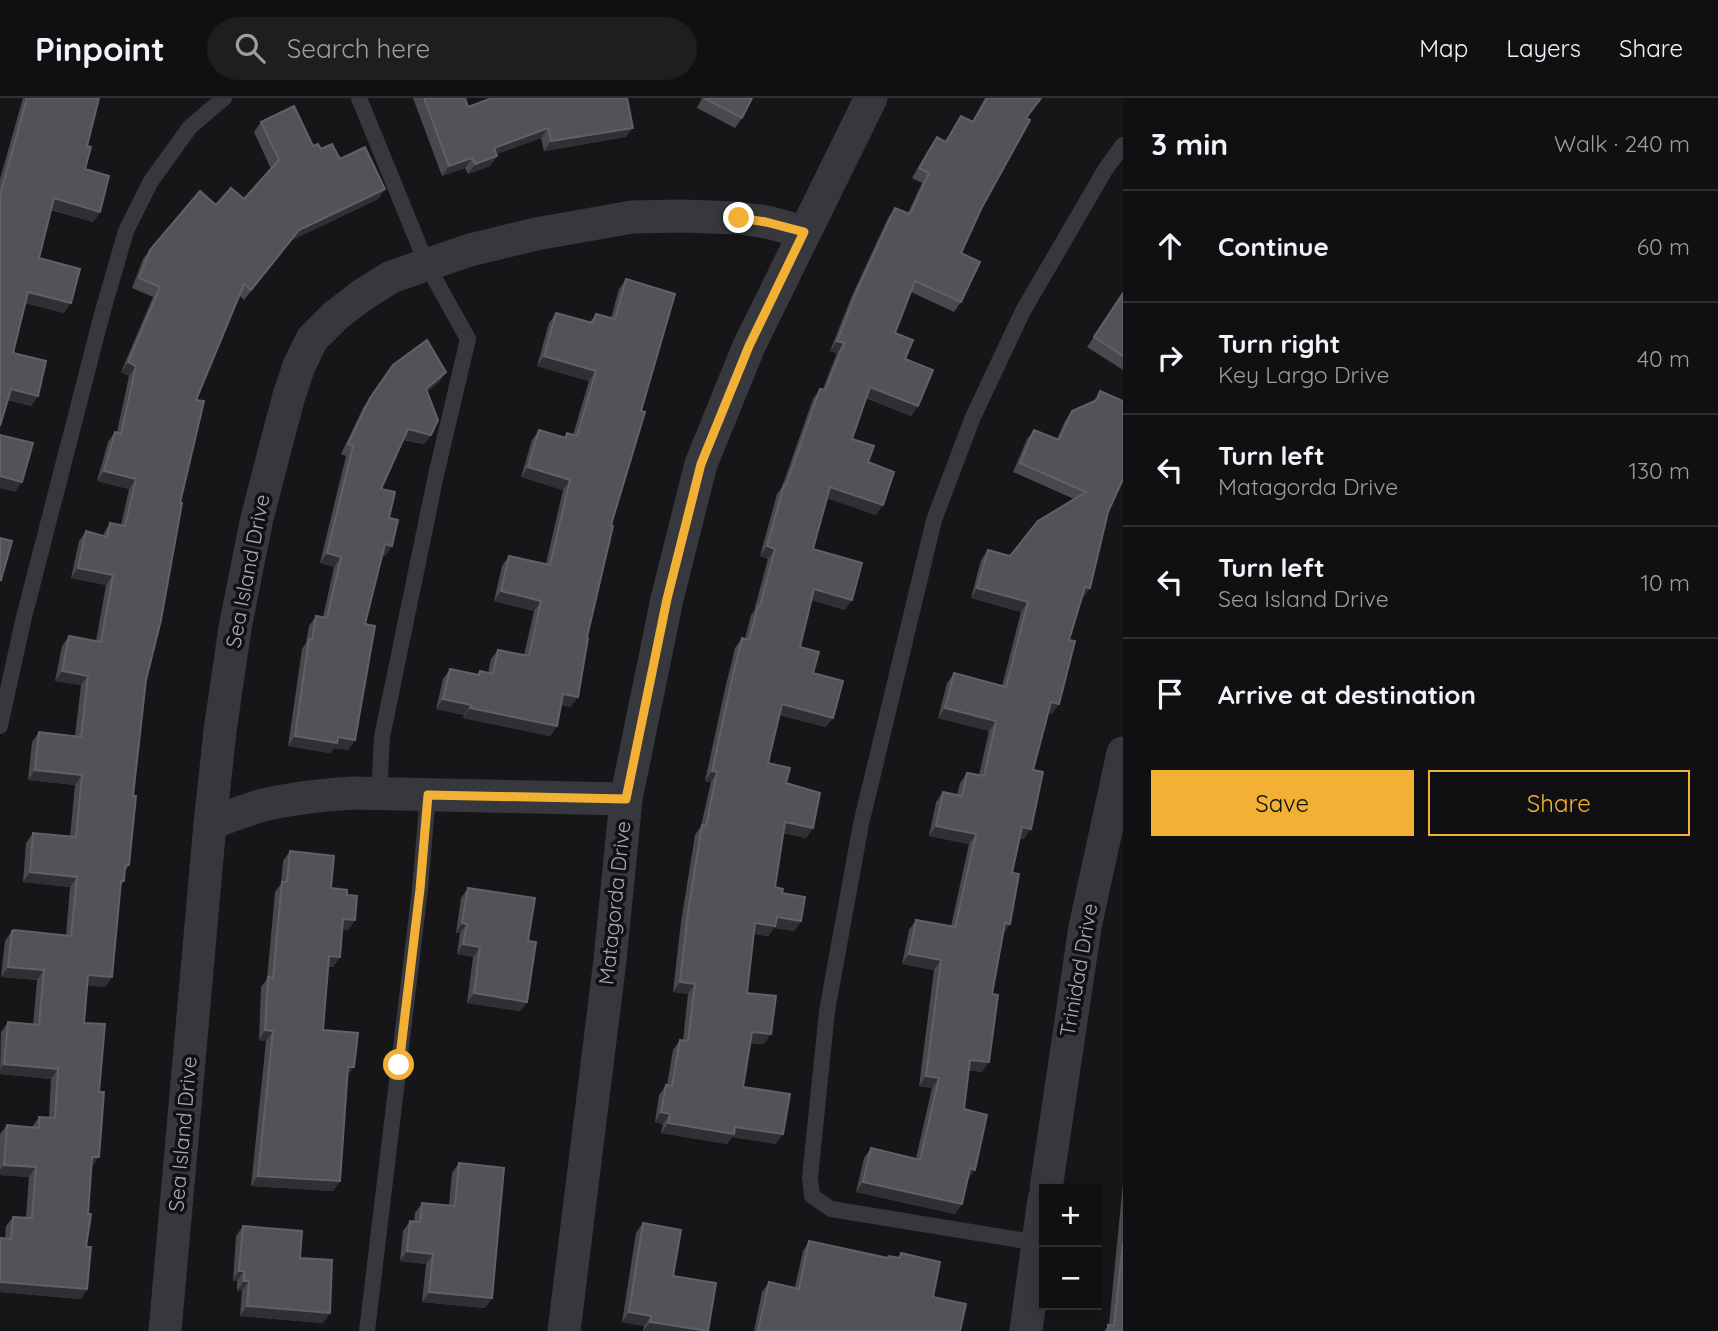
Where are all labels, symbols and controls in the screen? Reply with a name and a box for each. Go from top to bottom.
search box [207,17,697,80]
text: Pinpoint [35,28,165,69]
icon: search [231,29,269,67]
text: Search here [287,32,430,65]
text: Map [1419,33,1468,63]
text: Layers [1506,33,1581,63]
text: Share [1619,33,1683,63]
text: 3 min [1151,125,1228,163]
text: Walk · 240 m [1554,129,1690,158]
route end [723,202,754,233]
icon: ahead [1151,227,1189,265]
text: Continue [1218,230,1329,263]
text: 60 m [1637,232,1690,261]
text: Turn right [1218,327,1340,360]
icon: right [1151,339,1189,377]
text: 40 m [1637,344,1690,373]
text: Key Largo Drive [1218,360,1389,389]
text: Turn left [1218,439,1325,472]
icon: left [1151,451,1189,489]
text: 130 m [1628,456,1690,485]
text: Matagorda Drive [1218,472,1398,501]
street label: Sea Island Drive [219,492,275,650]
text: Turn left [1218,551,1325,584]
icon: left [1151,563,1189,601]
text: 10 m [1641,568,1690,597]
text: Sea Island Drive [1218,584,1389,613]
icon: arrive [1151,675,1189,713]
text: Arrive at destination [1218,678,1476,711]
button: Save [1151,770,1414,836]
button: Share [1428,770,1690,836]
street label: Matagorda Drive [592,820,636,986]
street label: Trinidad Drive [1053,901,1103,1039]
route start [383,1049,414,1080]
street label: Sea Island Drive [162,1055,202,1213]
map controls [1039,1184,1102,1310]
button: + [1039,1184,1102,1247]
button: − [1039,1247,1102,1310]

